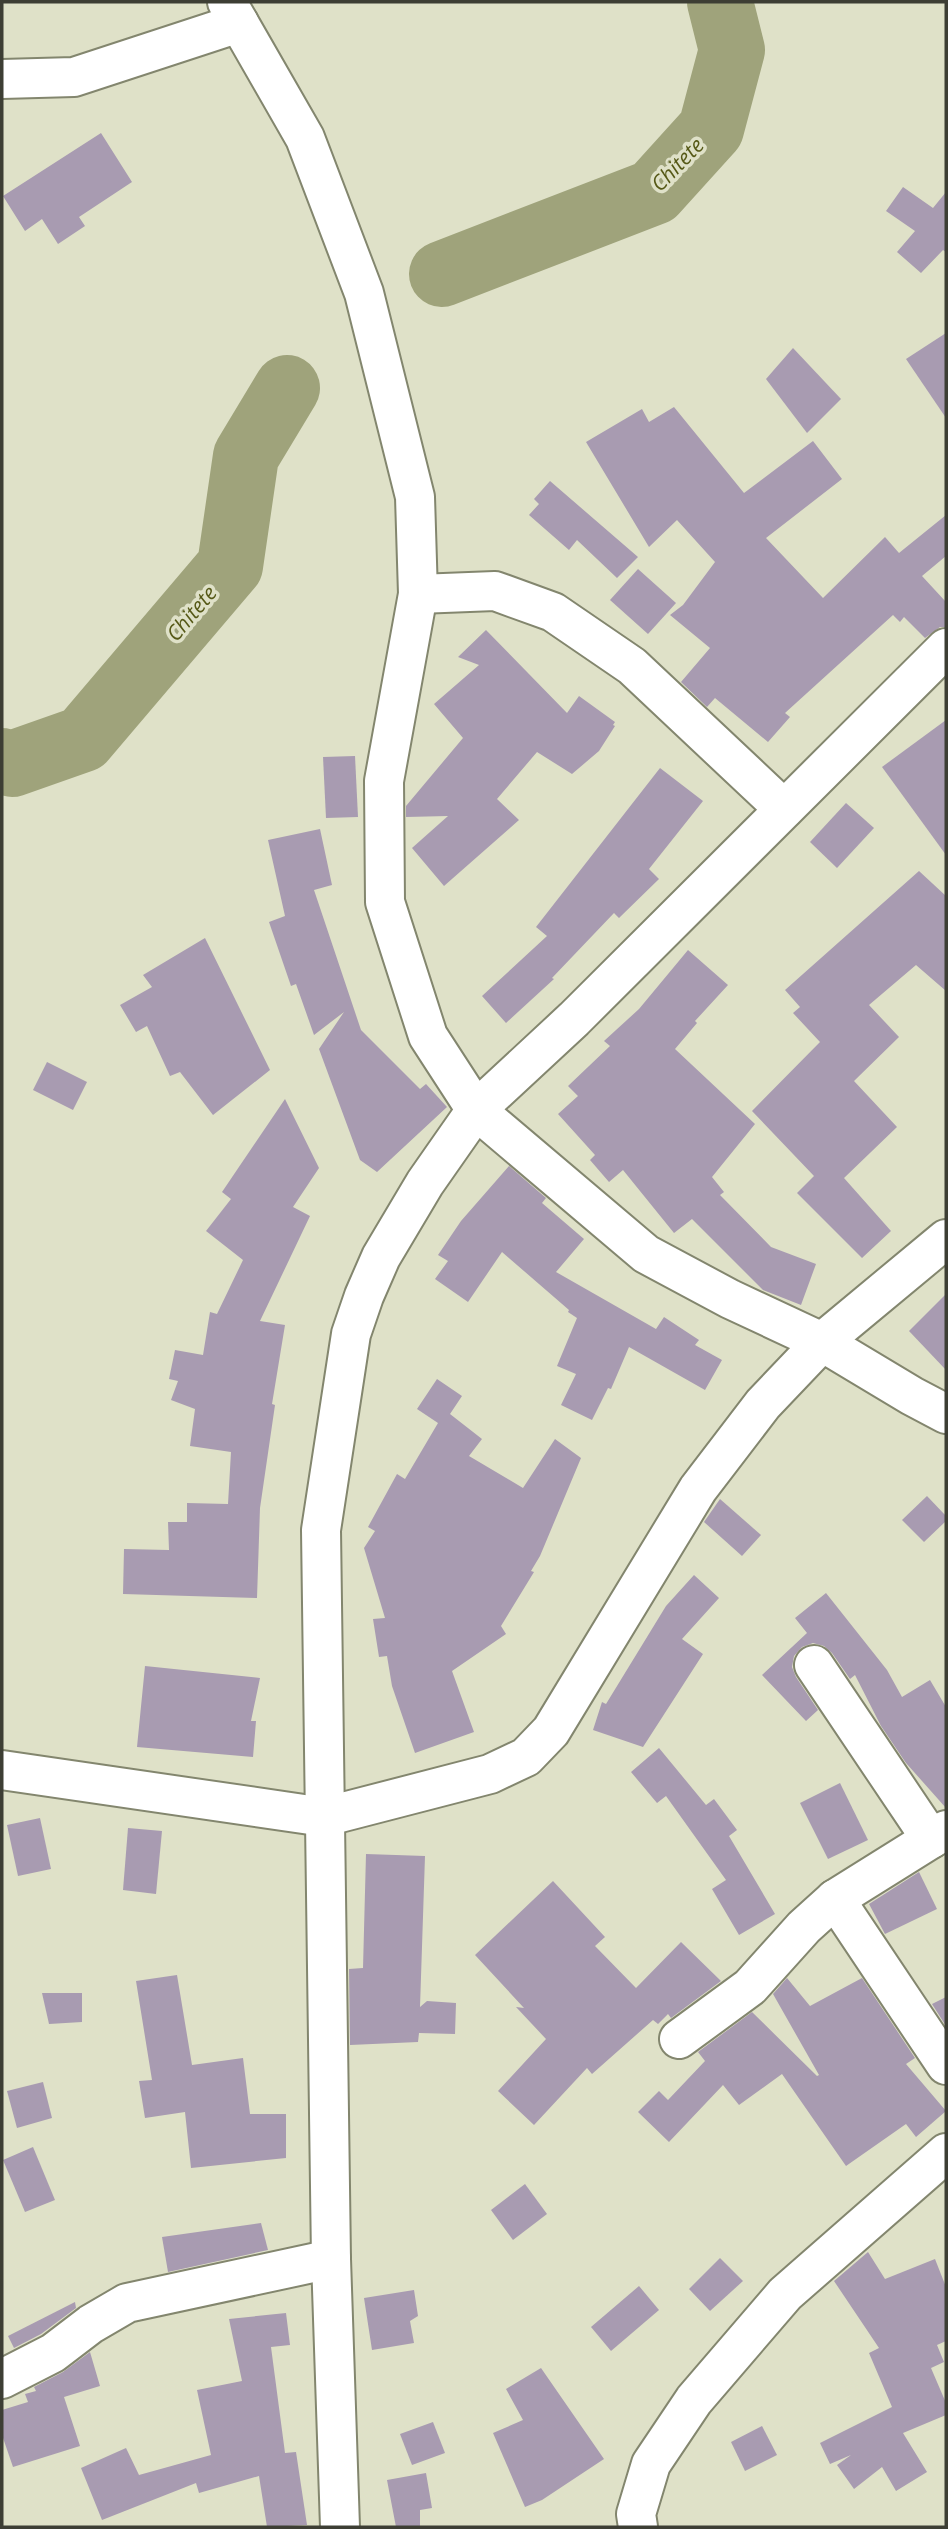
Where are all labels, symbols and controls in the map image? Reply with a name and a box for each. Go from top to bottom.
water label: Chitete [645,131,709,197]
water label: Chitete [160,579,222,647]

